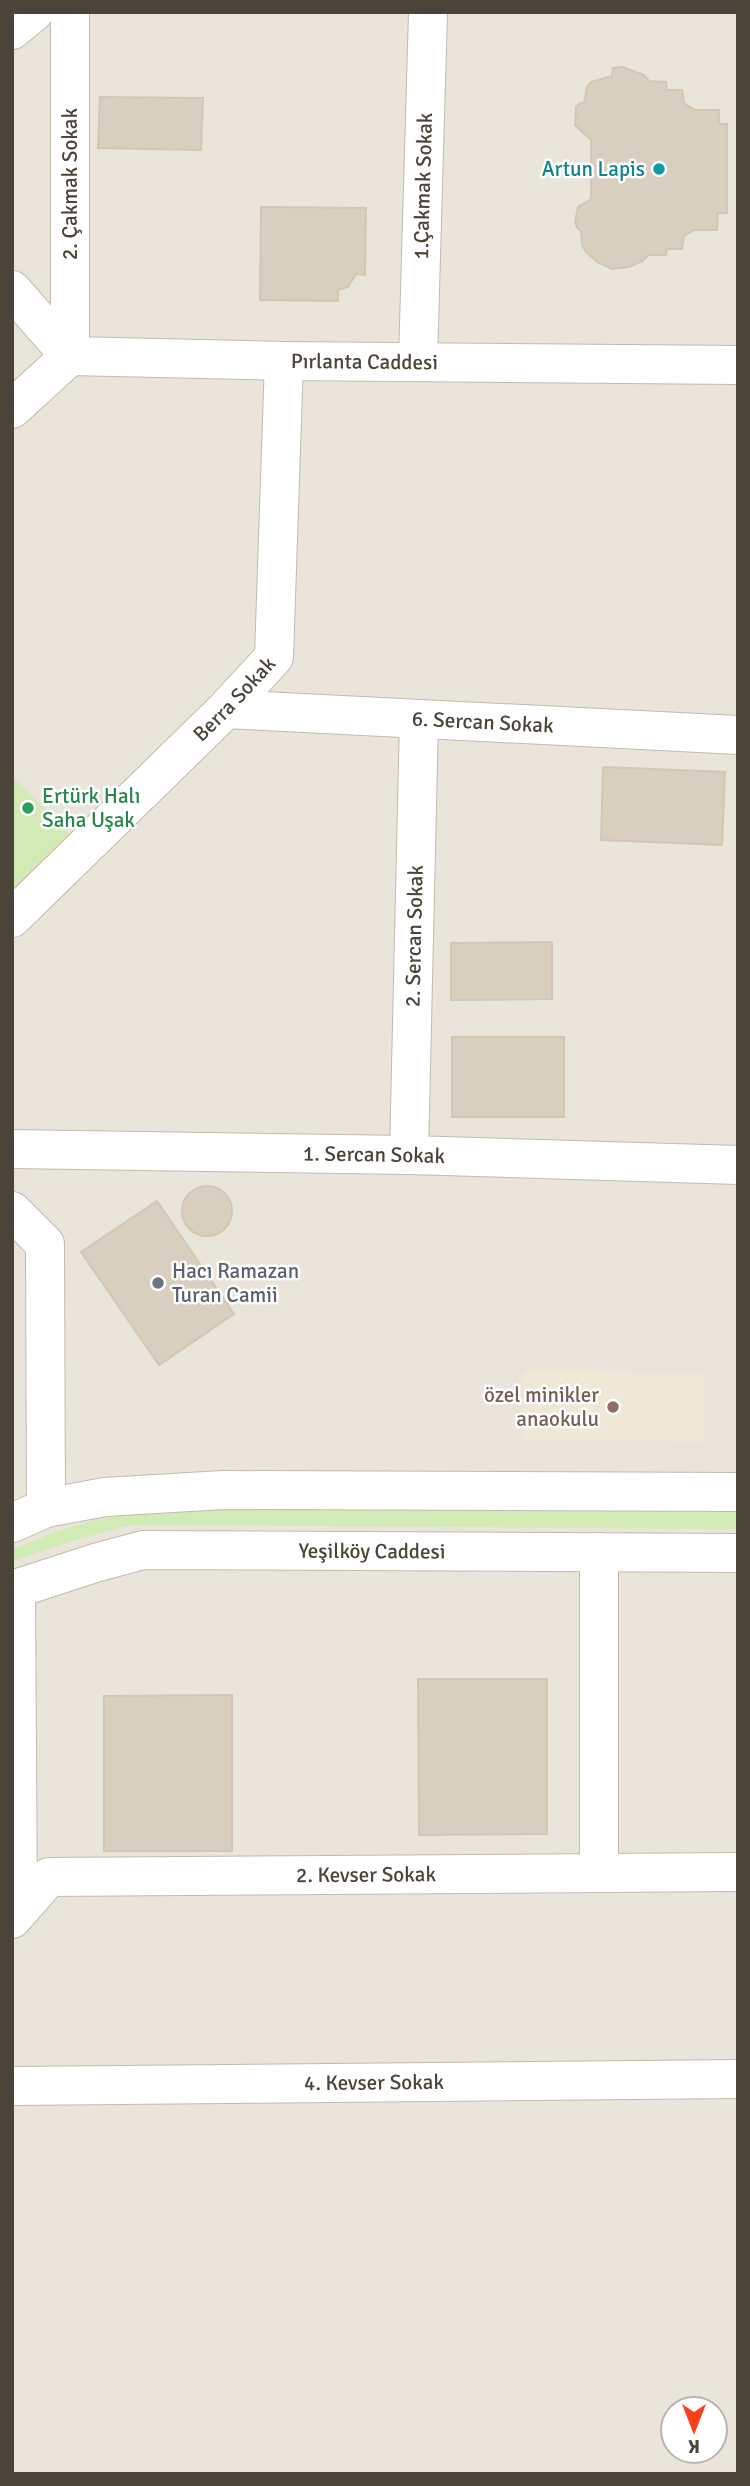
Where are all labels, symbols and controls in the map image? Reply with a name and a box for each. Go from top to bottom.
street label: 2. Çakmak Sokak [57,108,83,260]
street label: 1.Çakmak Sokak [408,112,438,260]
place label: Artun Lapis [542,156,645,182]
marker: Artun Lapis [651,161,667,177]
street label: Pırlanta Caddesi [291,348,438,375]
street label: Berra Sokak [187,651,281,747]
street label: 6. Sercan Sokak [411,705,555,739]
place label: Ertürk Halı Saha Uşak [42,783,140,833]
marker: Ertürk Halı Saha Uşak [20,800,36,816]
street label: 2. Sercan Sokak [399,864,429,1007]
street label: 1. Sercan Sokak [303,1140,446,1169]
place label: Hacı Ramazan Turan Camii [172,1258,299,1308]
marker: Hacı Ramazan Turan Camii [150,1275,166,1291]
place label: özel minikler anaokulu [484,1382,599,1432]
marker: özel minikler anaokulu [605,1399,621,1415]
street label: Yeşilköy Caddesi [298,1538,446,1565]
street label: 2. Kevser Sokak [296,1861,437,1888]
street label: 4. Kevser Sokak [304,2069,445,2096]
north arrow [659,2395,729,2465]
text: K [688,2434,700,2458]

